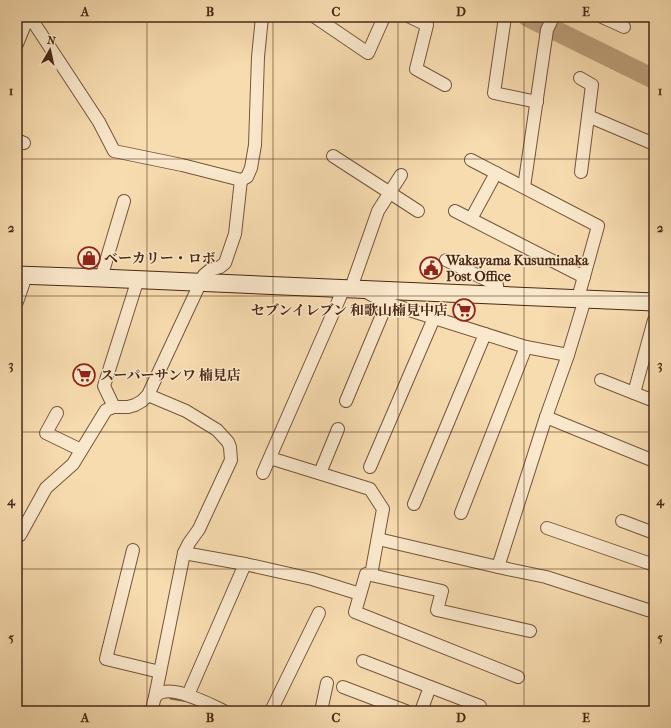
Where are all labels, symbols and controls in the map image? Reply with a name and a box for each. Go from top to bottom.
text: A [80,4,90,19]
text: B [206,4,215,19]
text: C [332,4,341,19]
text: D [456,4,466,19]
text: E [582,4,590,19]
north arrow [30,30,70,70]
text: N [46,34,57,48]
text: 1 [9,83,14,98]
text: 1 [658,83,663,98]
text: 2 [8,220,15,235]
text: 2 [657,220,664,235]
shop icon: ベーカリー・ロボ [76,245,102,271]
place label: ベーカリー・ロボ [104,250,216,267]
place label: Wakayama Kusuminaka Post Office [445,252,589,285]
public building icon: Wakayama Kusuminaka Post Office [418,255,444,281]
supermarket icon: セブンイレブン 和歌山楠見中店 [451,297,477,323]
place label: セブンイレブン 和歌山楠見中店 [251,302,448,319]
text: 3 [8,357,14,373]
text: 3 [657,357,663,373]
supermarket icon: スーパーサンワ 楠見店 [71,362,97,388]
place label: スーパーサンワ 楠見店 [100,367,241,384]
text: 4 [6,493,16,509]
text: 4 [655,493,665,509]
text: 5 [8,630,14,645]
text: 5 [657,630,663,645]
text: A [80,710,90,725]
text: B [206,710,215,725]
text: C [332,710,341,725]
text: D [456,710,466,725]
text: E [582,710,590,725]

